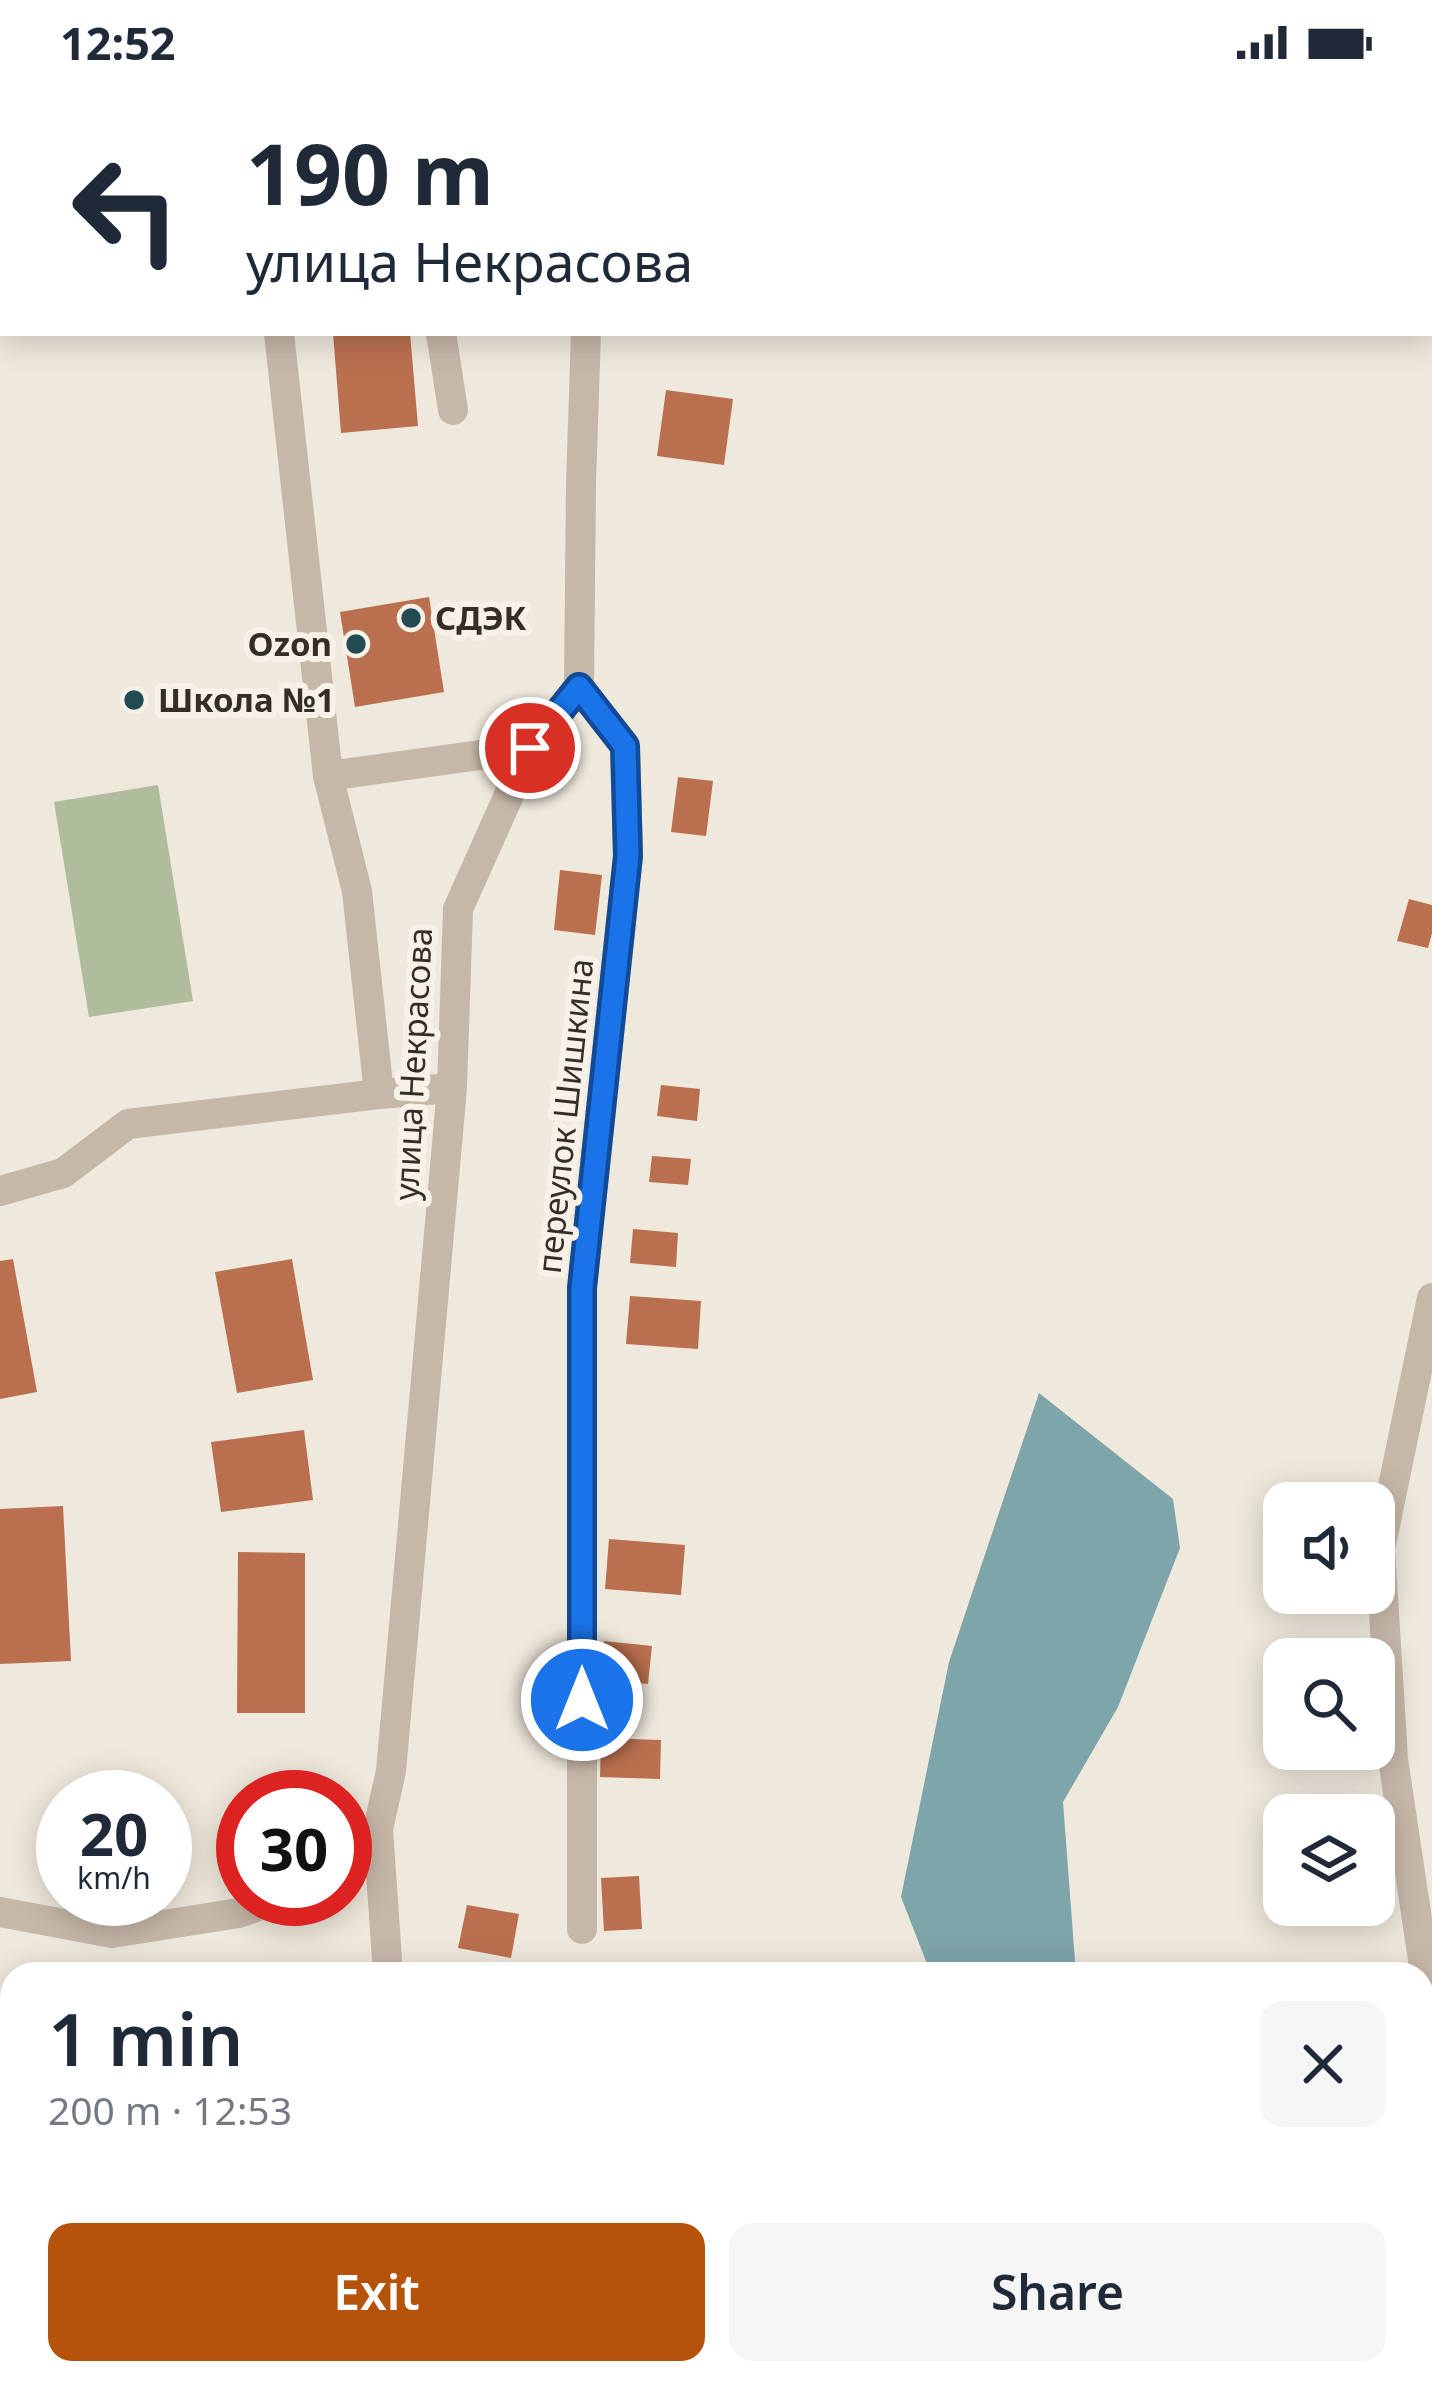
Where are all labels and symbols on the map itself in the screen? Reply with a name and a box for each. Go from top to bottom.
place label: СДЭК [435,595,527,640]
marker: СДЭК [398,605,424,631]
place label: Ozon [248,621,332,666]
marker: Ozon [343,631,369,657]
place label: Школа №1 [158,677,335,722]
marker: Школа №1 [121,687,147,713]
pin [479,697,581,799]
street label: улица Некрасова [383,926,442,1202]
street label: переулок Шишкина [526,956,603,1276]
position arrow [519,1637,645,1763]
speed limit sign: 30 [216,1770,372,1926]

